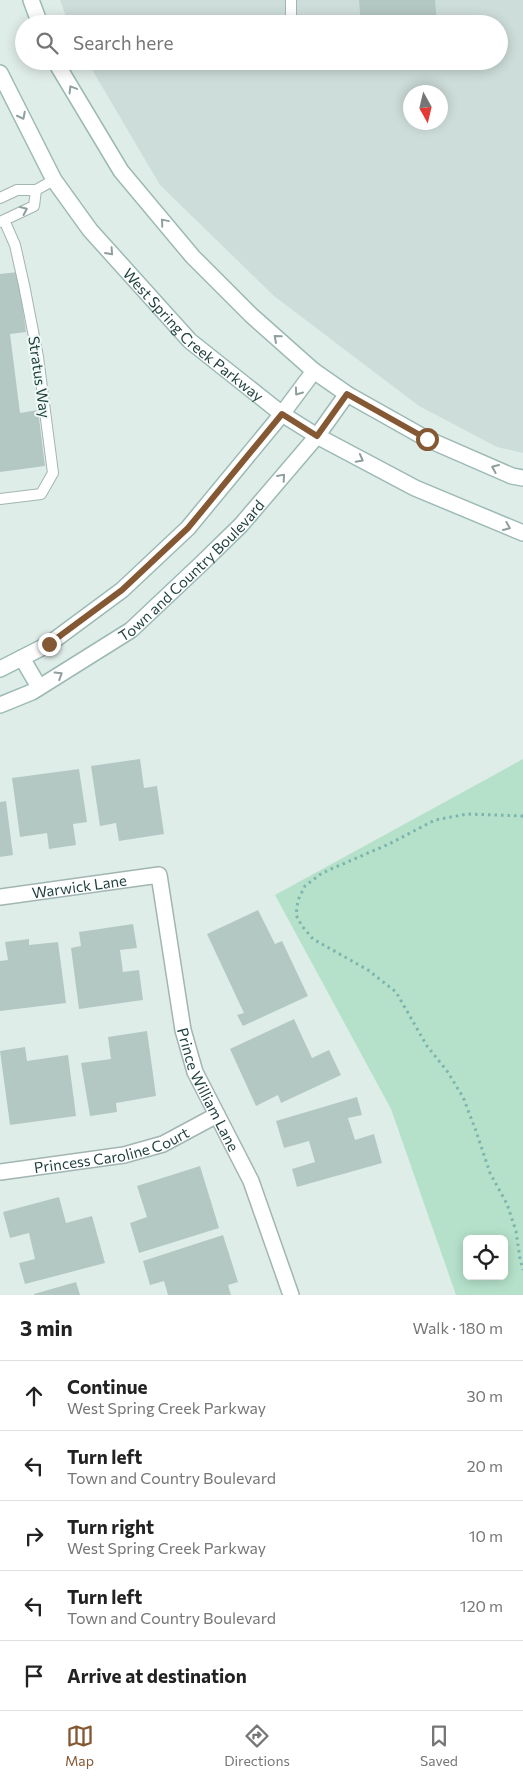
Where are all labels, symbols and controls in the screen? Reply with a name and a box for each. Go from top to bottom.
search box [15,15,508,70]
icon: search [33,29,61,57]
text: Search here [73,31,173,54]
north arrow [403,85,448,130]
one-way arrow [68,86,78,95]
one-way arrow [16,111,26,120]
one-way arrow [19,206,28,217]
one-way arrow [161,219,170,228]
one-way arrow [104,246,113,255]
street label: West Spring Creek Parkway [120,264,267,405]
street label: Stratus Way [25,335,55,419]
one-way arrow [274,335,283,344]
one-way arrow [295,386,304,396]
route start [416,428,439,451]
one-way arrow [355,452,364,462]
one-way arrow [491,464,499,474]
one-way arrow [276,473,285,482]
street label: Town and Country Boulevard [115,496,268,645]
one-way arrow [502,520,511,531]
route end [38,633,61,656]
one-way arrow [53,671,62,681]
street label: Warwick Lane [31,871,128,902]
street label: Prince William Lane [174,1025,243,1154]
street label: Princess Caroline Court [33,1123,192,1176]
map controls [463,1235,508,1280]
button: locate [463,1235,508,1280]
text: 3 min [20,1315,73,1340]
text: Walk · 180 m [413,1318,503,1337]
text: Continue [67,1375,147,1398]
icon: ahead [20,1382,48,1410]
text: 30 m [466,1386,503,1405]
text: West Spring Creek Parkway [67,1398,266,1417]
text: Turn left [67,1445,142,1468]
icon: left [20,1452,48,1480]
text: 20 m [467,1456,503,1475]
text: Town and Country Boulevard [67,1468,276,1487]
text: Turn right [67,1515,154,1538]
icon: right [20,1522,48,1550]
text: 10 m [469,1526,503,1545]
text: West Spring Creek Parkway [67,1538,266,1557]
text: Turn left [67,1585,142,1608]
icon: left [20,1592,48,1620]
text: 120 m [460,1596,503,1615]
text: Town and Country Boulevard [67,1608,276,1627]
icon: arrive [20,1662,48,1690]
text: Arrive at destination [67,1664,247,1687]
tab: Map [65,1722,94,1769]
tab: Directions [224,1722,290,1769]
tab: Saved [420,1722,458,1769]

